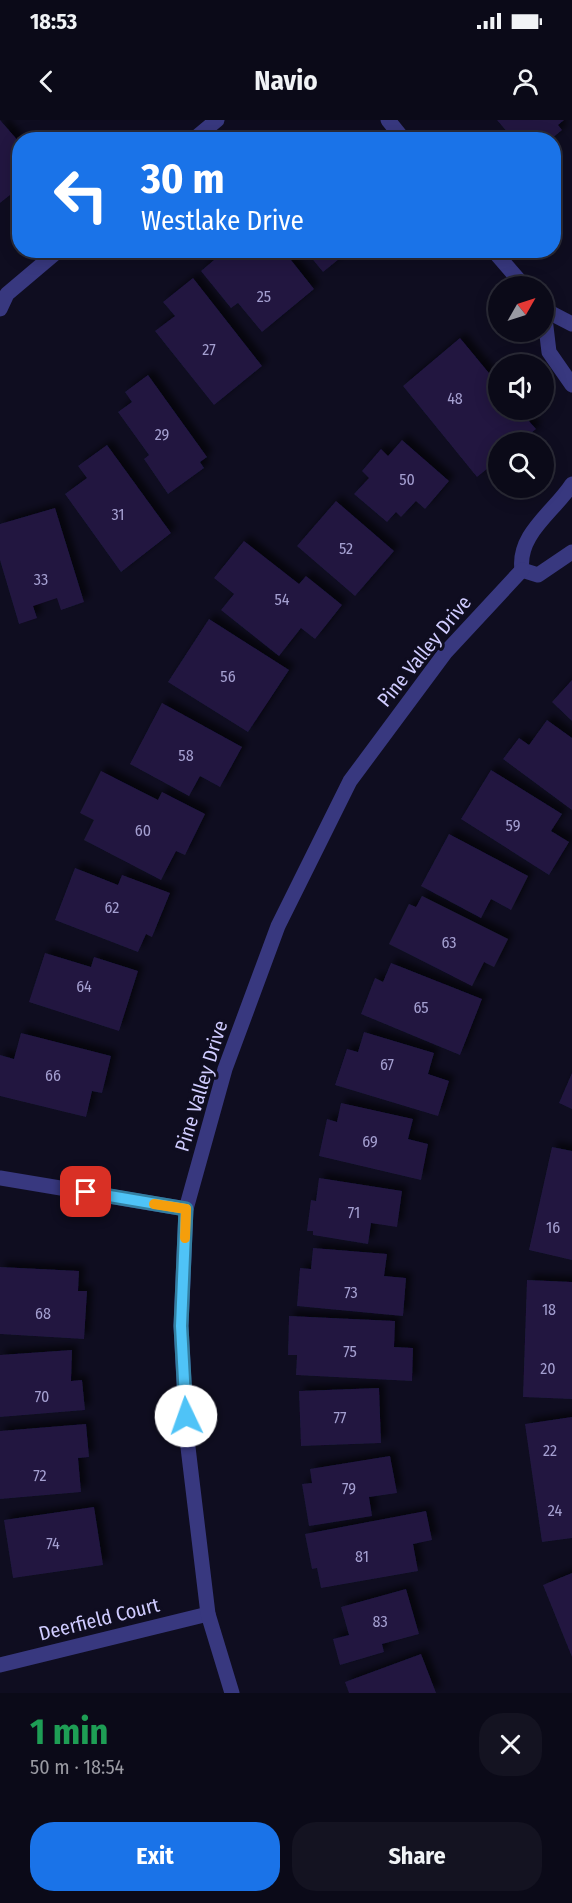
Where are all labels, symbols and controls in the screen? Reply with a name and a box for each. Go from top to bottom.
text: 18:53 [30,8,77,35]
icon: back [30,65,63,98]
text: Navio [254,65,318,97]
icon: person [509,65,542,98]
text: 30 m [141,154,225,204]
icon: left [42,156,120,234]
text: Westlake Drive [141,205,304,237]
north arrow [488,276,554,342]
map controls [488,276,554,498]
house number: 25 [257,287,271,306]
house number: 27 [202,340,216,359]
button: sound [488,354,554,420]
house number: 48 [447,389,463,408]
house number: 29 [155,425,170,444]
button: search [488,432,554,498]
house number: 50 [399,470,415,489]
house number: 31 [111,505,125,524]
house number: 52 [339,539,353,558]
house number: 33 [34,570,48,589]
house number: 54 [274,590,290,609]
street label: Pine Valley Drive [372,591,476,711]
house number: 56 [220,667,236,686]
house number: 58 [178,746,194,765]
house number: 59 [506,816,521,835]
house number: 60 [135,821,151,840]
house number: 62 [105,898,119,917]
house number: 63 [441,933,457,952]
house number: 64 [76,977,92,996]
house number: 65 [413,998,429,1017]
street label: Pine Valley Drive [170,1018,232,1154]
house number: 67 [380,1055,395,1074]
house number: 66 [45,1066,61,1085]
house number: 69 [362,1132,378,1151]
pin [60,1166,111,1217]
icon: arrive [69,1175,102,1208]
house number: 71 [348,1203,360,1222]
house number: 16 [546,1218,560,1237]
house number: 73 [344,1283,358,1302]
house number: 18 [542,1300,556,1319]
house number: 68 [35,1304,51,1323]
house number: 75 [343,1342,357,1361]
house number: 20 [540,1359,556,1378]
position arrow [154,1384,218,1448]
house number: 70 [35,1387,49,1406]
house number: 77 [333,1408,347,1427]
house number: 22 [543,1441,557,1460]
house number: 72 [33,1466,47,1485]
house number: 79 [342,1479,356,1498]
house number: 24 [548,1501,562,1520]
house number: 74 [46,1534,60,1553]
house number: 81 [355,1547,369,1566]
street label: Deerfield Court [36,1592,162,1646]
house number: 83 [372,1612,388,1631]
text: 1 min [30,1710,108,1754]
button: close [479,1713,542,1776]
text: 50 m · 18:54 [30,1755,124,1779]
button: Exit [30,1822,280,1891]
button: Share [292,1822,542,1891]

